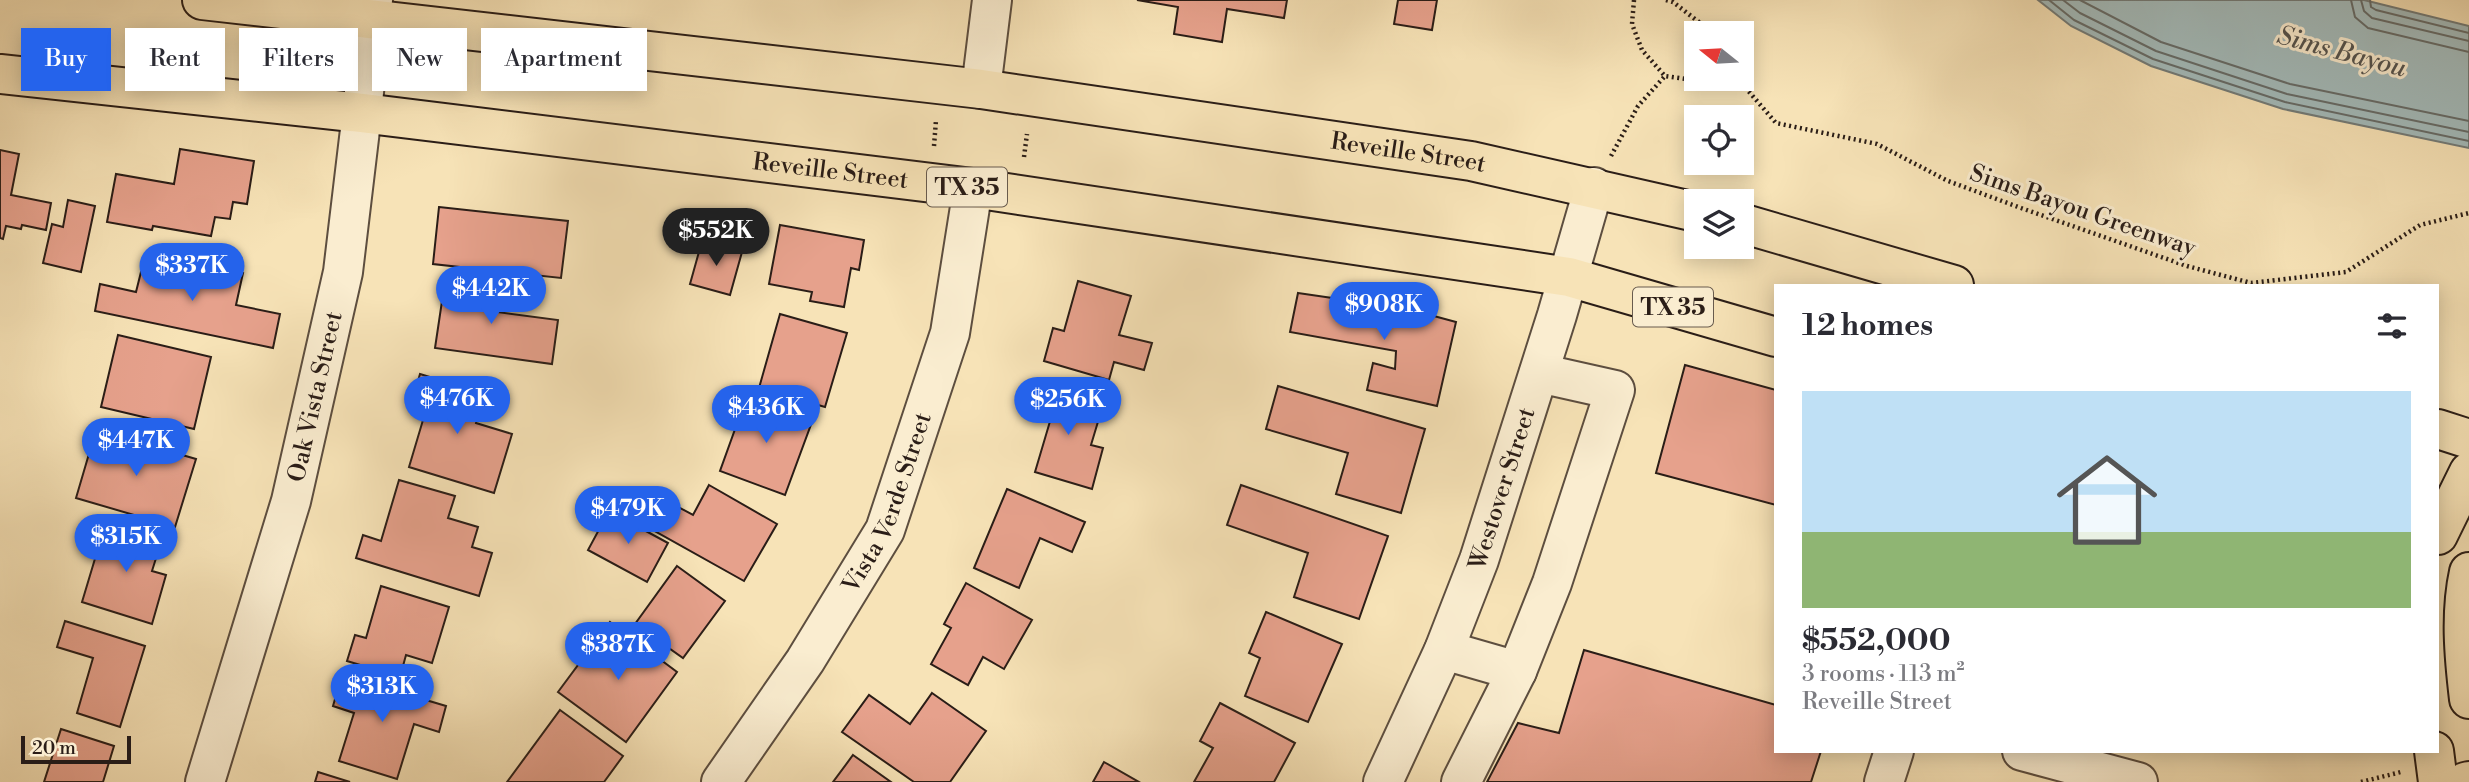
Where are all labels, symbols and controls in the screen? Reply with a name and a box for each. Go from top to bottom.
water label: Sims Bayou [2274,19,2410,85]
north arrow [1684,21,1754,91]
map controls [1684,21,1754,259]
chip: Buy [21,28,111,91]
chip: Rent [125,28,225,91]
chip: Filters [239,28,358,91]
chip: New [372,28,467,91]
chip: Apartment [481,28,647,91]
button: locate [1684,105,1754,175]
street label: Reveille Street [1329,127,1489,180]
street label: Reveille Street [751,147,910,196]
street label: Sims Bayou Greenway [1966,158,2200,264]
road number: TX 35 [927,168,1007,206]
button: layers [1684,189,1754,259]
pin: $552K [667,208,765,268]
text: $552K [678,217,754,245]
pin: $337K [143,244,241,303]
text: $337K [155,252,229,280]
pin: $442K [442,266,540,326]
text: $442K [452,275,530,303]
pin: $908K [1335,282,1433,342]
road number: TX 35 [1633,288,1713,326]
text: $908K [1345,291,1423,319]
text: 12 homes [1802,307,1933,345]
icon: filters [2373,307,2411,345]
street label: Oak Vista Street [282,308,350,485]
pin: $476K [408,376,506,436]
pin: $256K [1019,378,1117,437]
text: $476K [420,385,494,413]
pin: $436K [717,386,815,445]
text: $256K [1030,386,1106,414]
text: $436K [728,394,804,422]
street label: Westover Street [1463,403,1543,575]
street label: Vista Verde Street [836,408,939,600]
pin: $447K [87,419,185,478]
text: $447K [98,427,174,455]
icon: home [2044,437,2170,563]
pin: $479K [579,486,677,546]
text: $479K [591,495,665,523]
pin: $315K [77,514,175,574]
text: $315K [91,523,161,551]
pin: $387K [569,622,667,682]
text: $552,000 [1802,622,1950,660]
text: $387K [581,631,655,659]
text: 3 rooms · 113 m² [1802,660,1965,688]
pin: $313K [333,664,431,724]
text: $313K [347,673,417,701]
text: Reveille Street [1802,688,1952,716]
scale bar [21,733,131,765]
text: 20 m [32,736,76,760]

